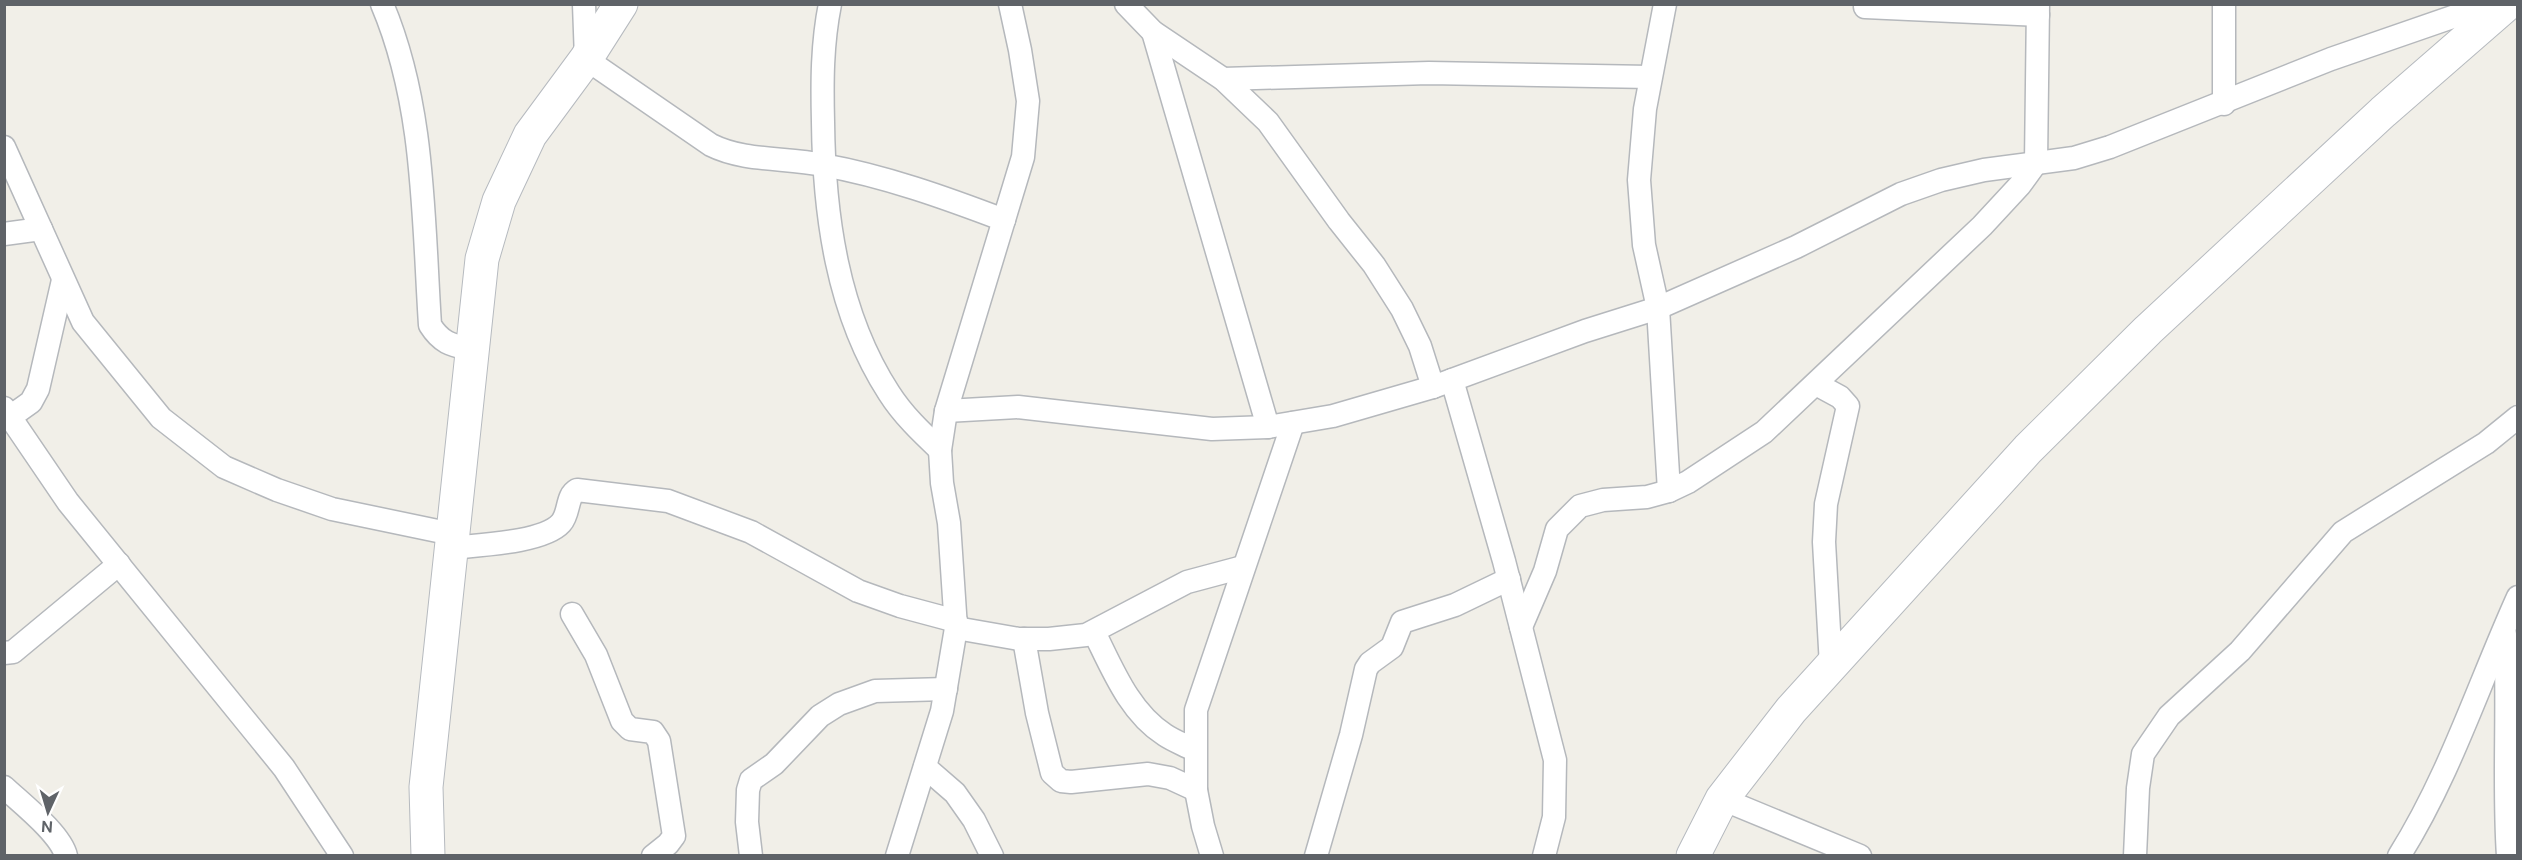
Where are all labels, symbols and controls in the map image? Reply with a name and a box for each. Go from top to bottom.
north arrow [18,782,78,842]
text: N [40,816,54,837]

